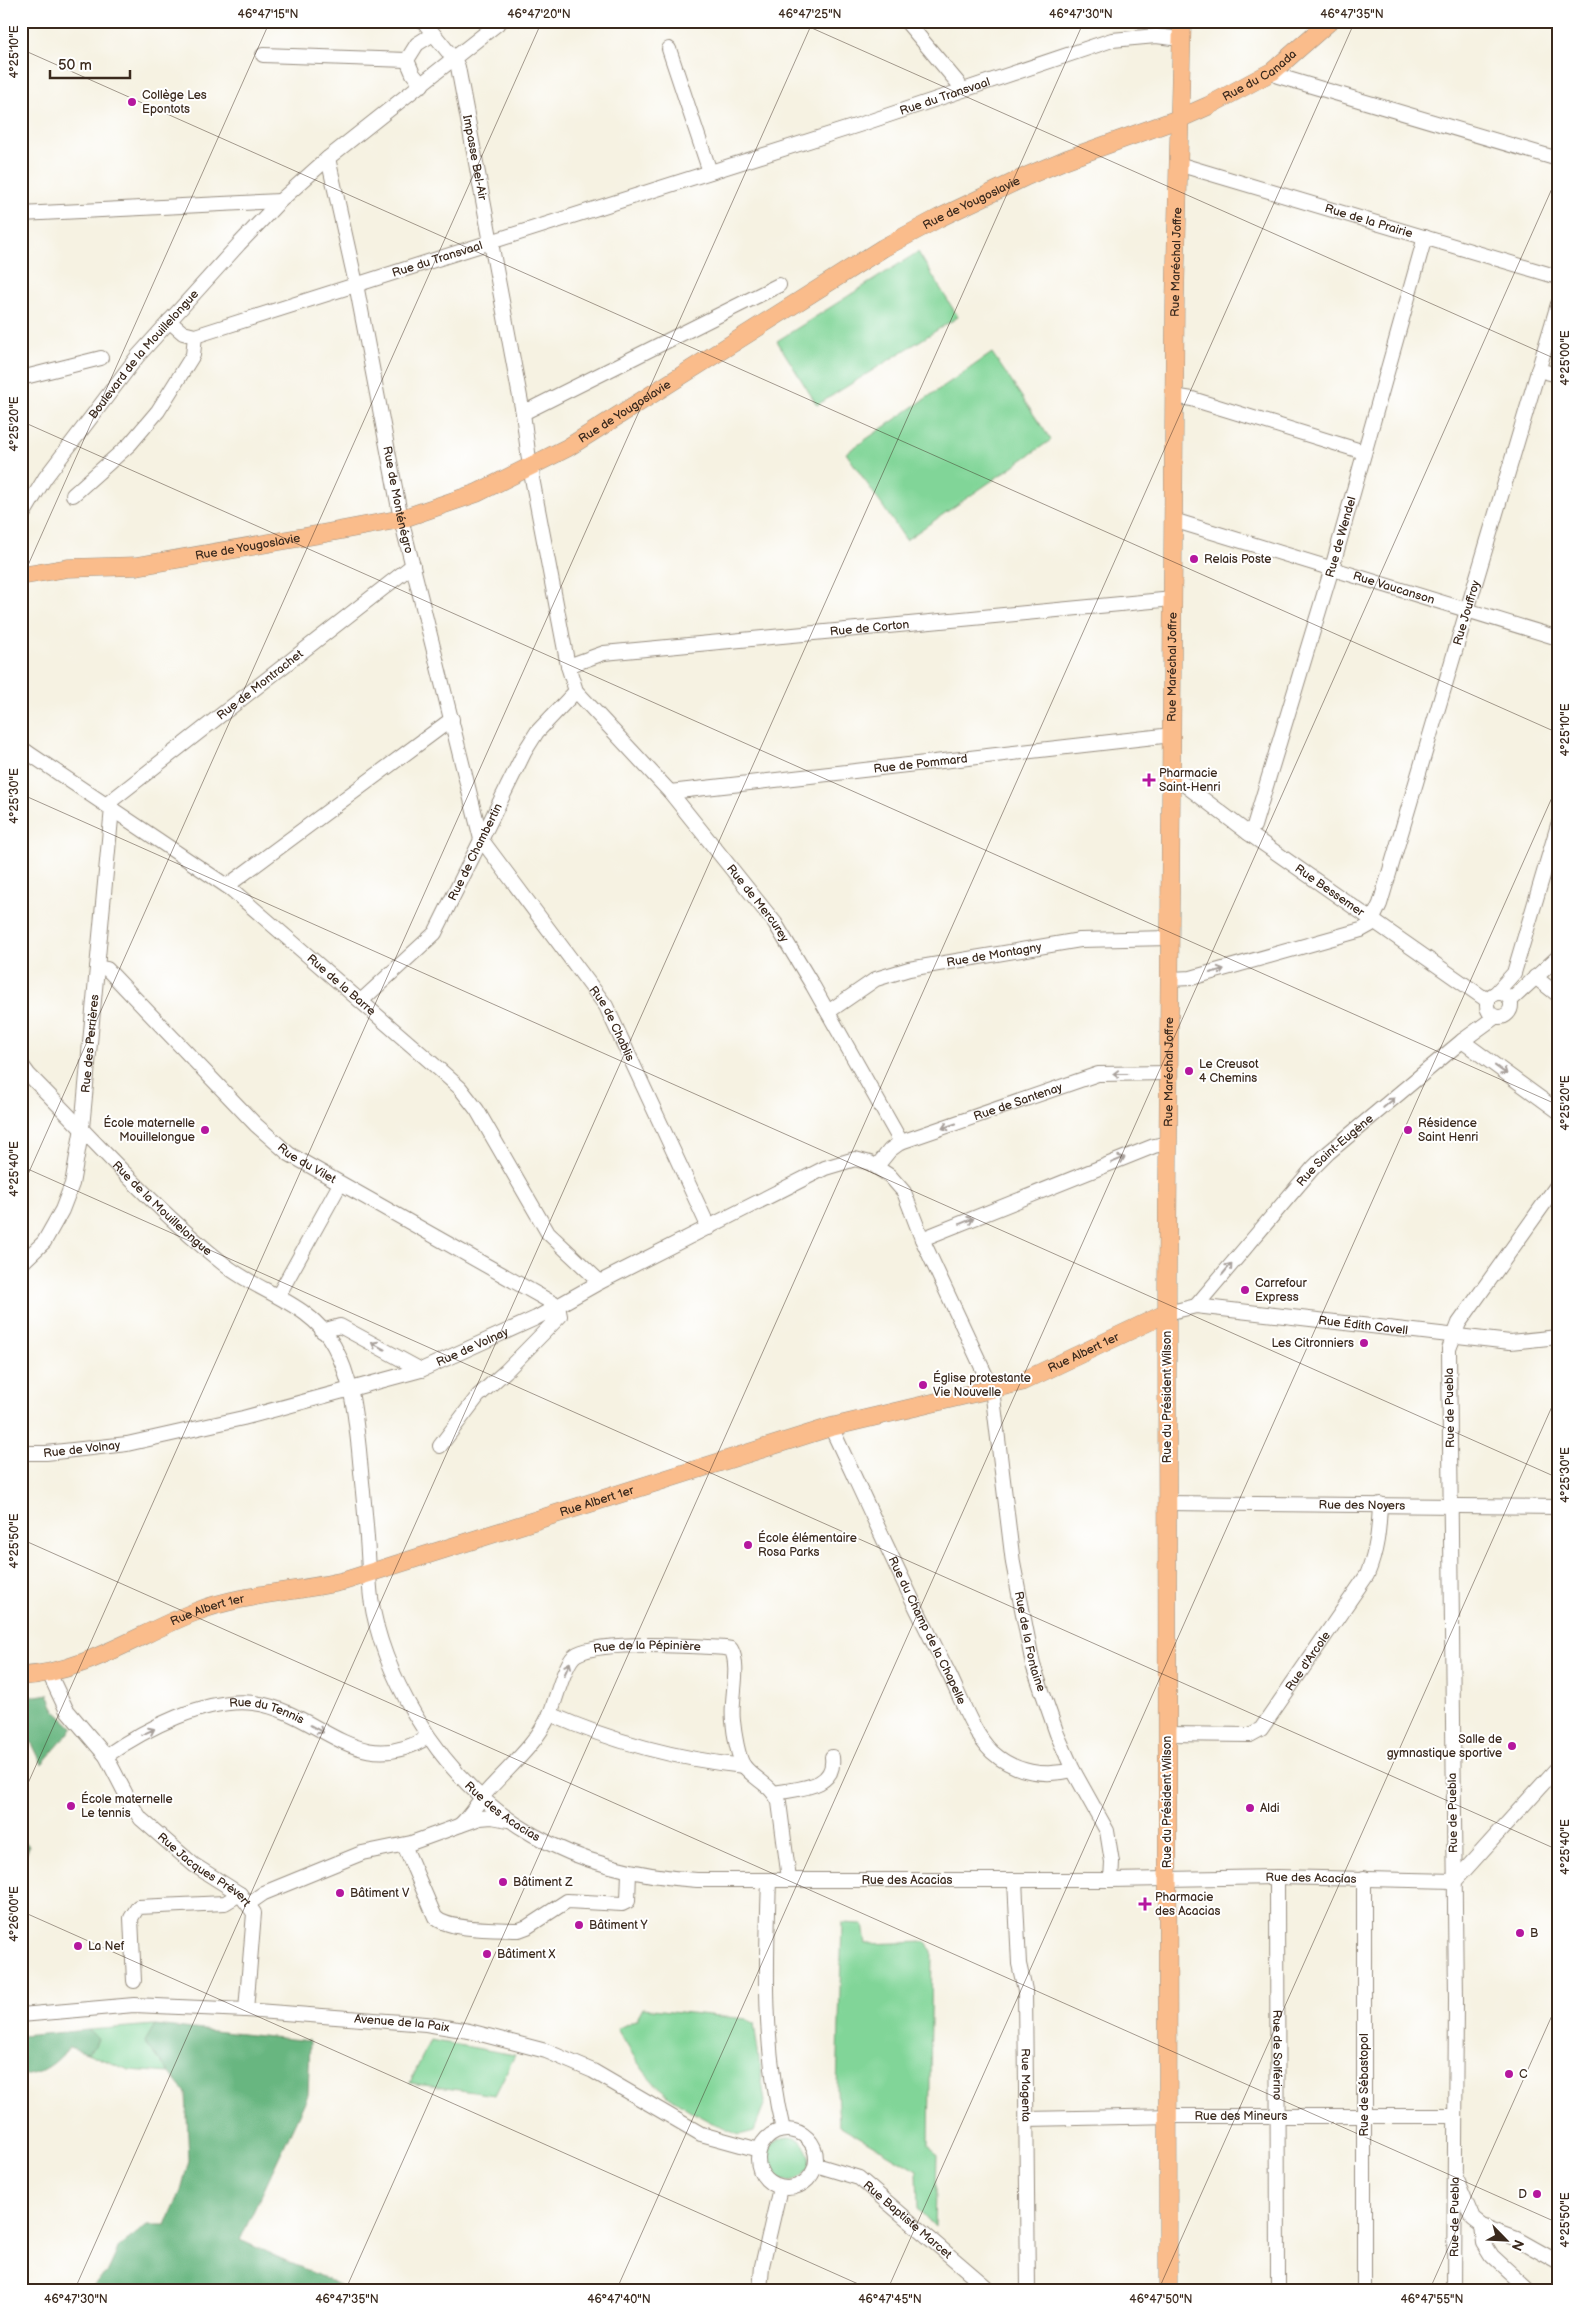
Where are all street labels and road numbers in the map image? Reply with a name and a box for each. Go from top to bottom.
street label: Rue du Canada [1220,46,1300,104]
street label: Rue du Transvaal [898,74,992,118]
street label: Impasse Bel-Air [460,114,490,202]
street label: Rue de Yougoslavie [920,173,1022,233]
street label: Rue de la Prairie [1323,201,1415,241]
street label: Rue Maréchal Joffre [1167,207,1185,317]
street label: Rue du Transvaal [390,238,484,280]
street label: Boulevard de la Mouillelongue [85,286,202,422]
street label: Rue de Yougoslavie [576,377,674,446]
street label: Rue de Monténégro [380,445,417,555]
street label: Rue de Wendel [1322,495,1359,579]
street label: Rue de Yougoslavie [194,530,301,563]
street label: Rue Vaucanson [1351,568,1437,607]
street label: Rue Jouffroy [1450,578,1483,647]
street label: Rue Maréchal Joffre [1164,612,1180,722]
street label: Rue de Corton [829,617,910,639]
street label: Rue de Montrachet [214,646,306,723]
street label: Rue de Pommard [873,751,968,776]
street label: Rue de Chambertin [445,801,506,903]
street label: Rue de Mercurey [723,861,793,945]
street label: Rue Bessemer [1292,861,1368,920]
street label: Rue de Montagny [945,939,1043,970]
street label: Rue de la Barre [304,951,379,1018]
street label: Rue de Chablis [586,983,638,1063]
street label: Rue des Perrières [78,994,102,1094]
street label: Rue Maréchal Joffre [1161,1017,1177,1127]
street label: Rue de Santenay [972,1079,1065,1124]
street label: Rue Saint-Eugène [1293,1111,1376,1189]
street label: Rue du Vilet [274,1140,339,1187]
street label: Rue de la Mouillelongue [109,1158,215,1259]
street label: Rue Édith Cavell [1317,1313,1409,1338]
street label: Rue de Volnay [434,1324,511,1370]
street label: Rue Albert 1er [1045,1329,1122,1376]
street label: Rue du Président Wilson [1160,1330,1175,1463]
street label: Rue de Puebla [1442,1368,1458,1448]
street label: Rue de Volnay [42,1437,122,1461]
street label: Rue Albert 1er [558,1482,636,1520]
street label: Rue des Noyers [1319,1497,1405,1513]
street label: Rue du Champ de la Chapelle [885,1554,969,1707]
street label: Rue de la Fontaine [1011,1590,1049,1694]
street label: Rue Albert 1er [168,1591,246,1629]
street label: Rue d'Arcole [1282,1628,1333,1694]
street label: Rue de la Pépinière [592,1637,701,1656]
street label: Rue du Tennis [229,1695,307,1727]
street label: Rue du Président Wilson [1160,1735,1175,1868]
street label: Rue de Puebla [1445,1773,1461,1853]
street label: Rue des Acacias [462,1778,543,1845]
street label: Rue Jacques Prévert [154,1829,254,1910]
street label: Rue des Acacias [1265,1869,1357,1886]
street label: Rue des Acacias [862,1873,953,1888]
street label: Rue de Solférino [1270,2010,1285,2101]
street label: Avenue de la Paix [354,2011,451,2035]
street label: Rue de Sébastopol [1357,2033,1372,2137]
street label: Rue Magenta [1018,2048,1034,2122]
street label: Rue des Mineurs [1195,2109,1287,2124]
street label: Rue de Puebla [1447,2177,1462,2257]
street label: Rue Baptiste Marcet [860,2178,955,2262]

